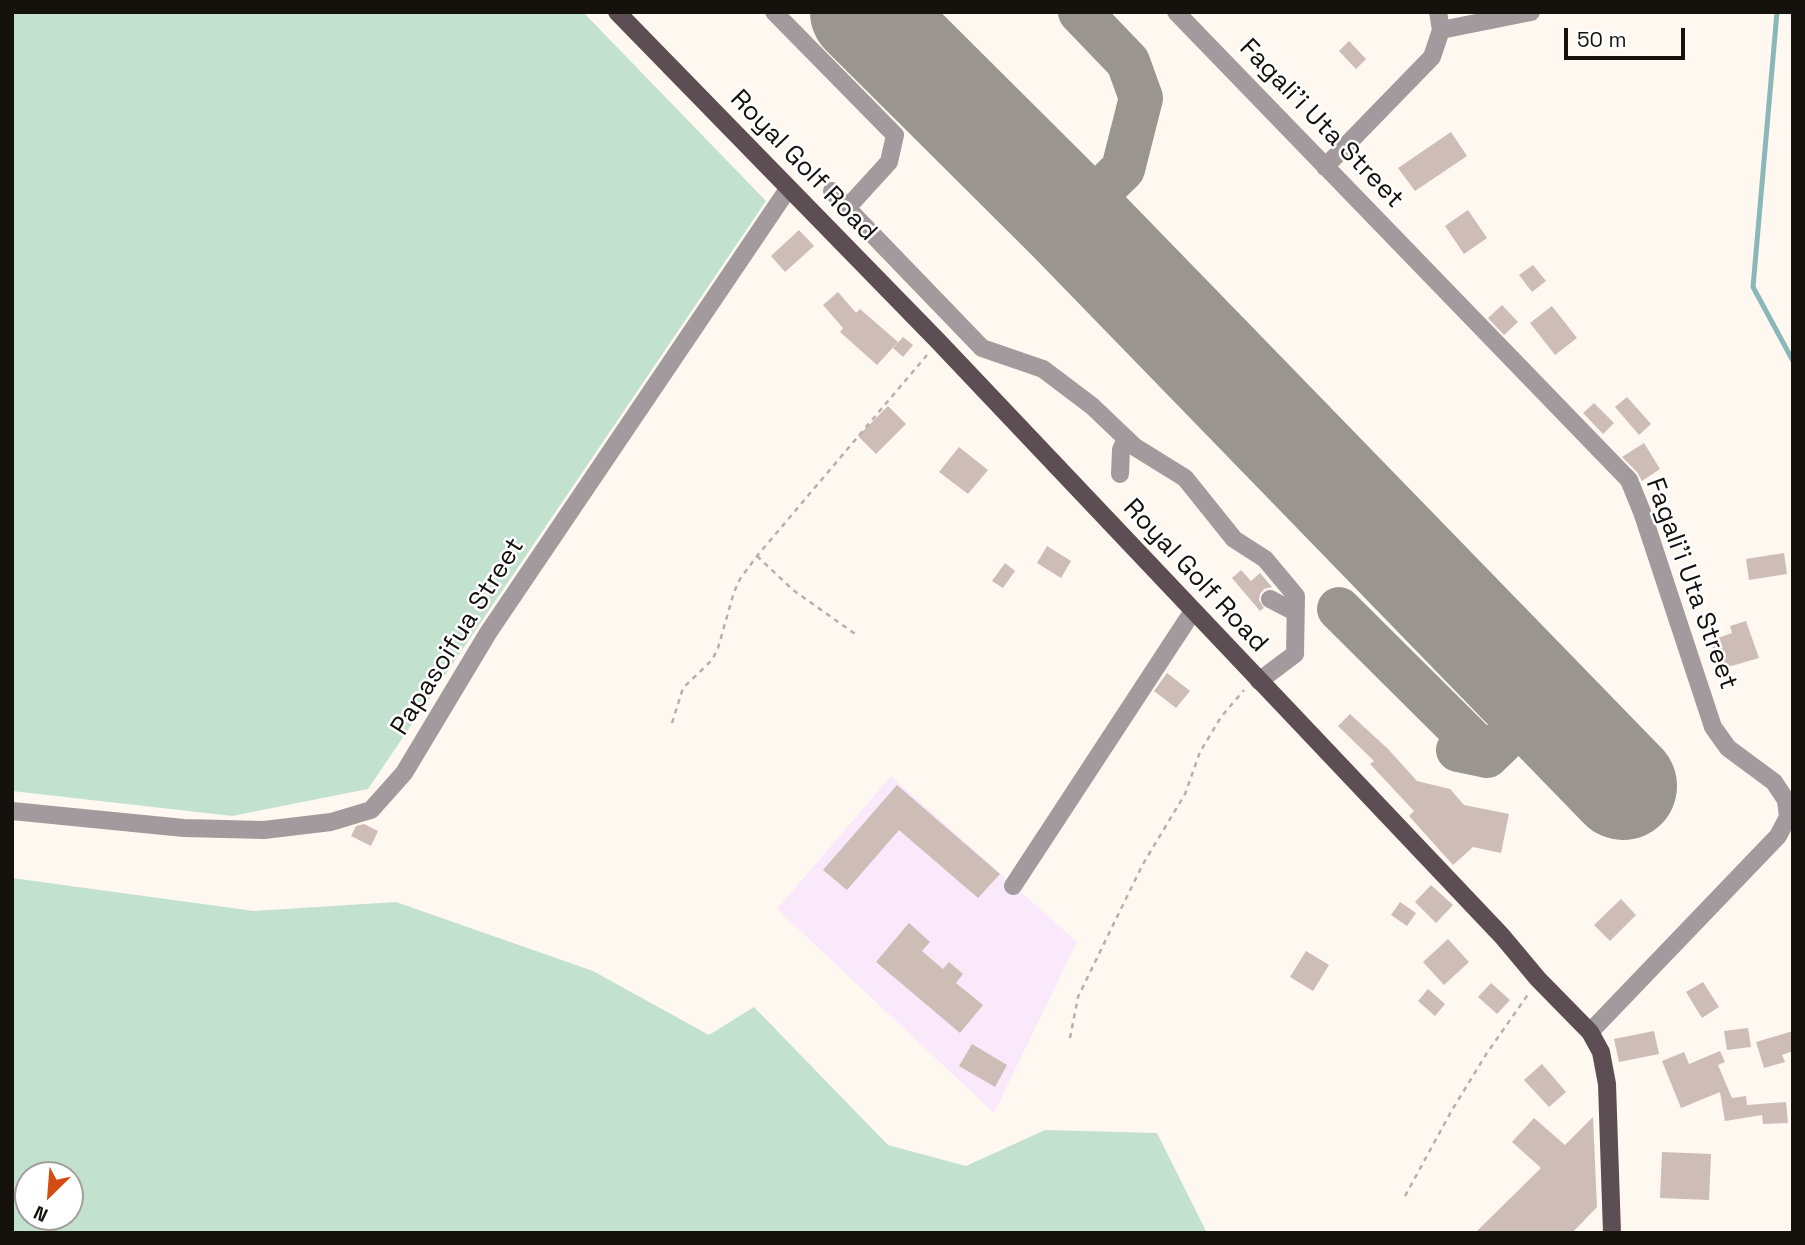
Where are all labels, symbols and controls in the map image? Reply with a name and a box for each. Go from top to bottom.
scale bar [1567,14,1688,58]
text: 50 m [1577,26,1627,53]
street label: Fagali'i Uta Street [1232,33,1410,215]
street label: Royal Golf Road [723,84,883,248]
street label: Fagali'i Uta Street [1638,474,1744,694]
street label: Royal Golf Road [1116,493,1274,659]
street label: Papasoifua Street [385,533,531,741]
north arrow [14,1161,84,1231]
text: N [30,1200,52,1228]

